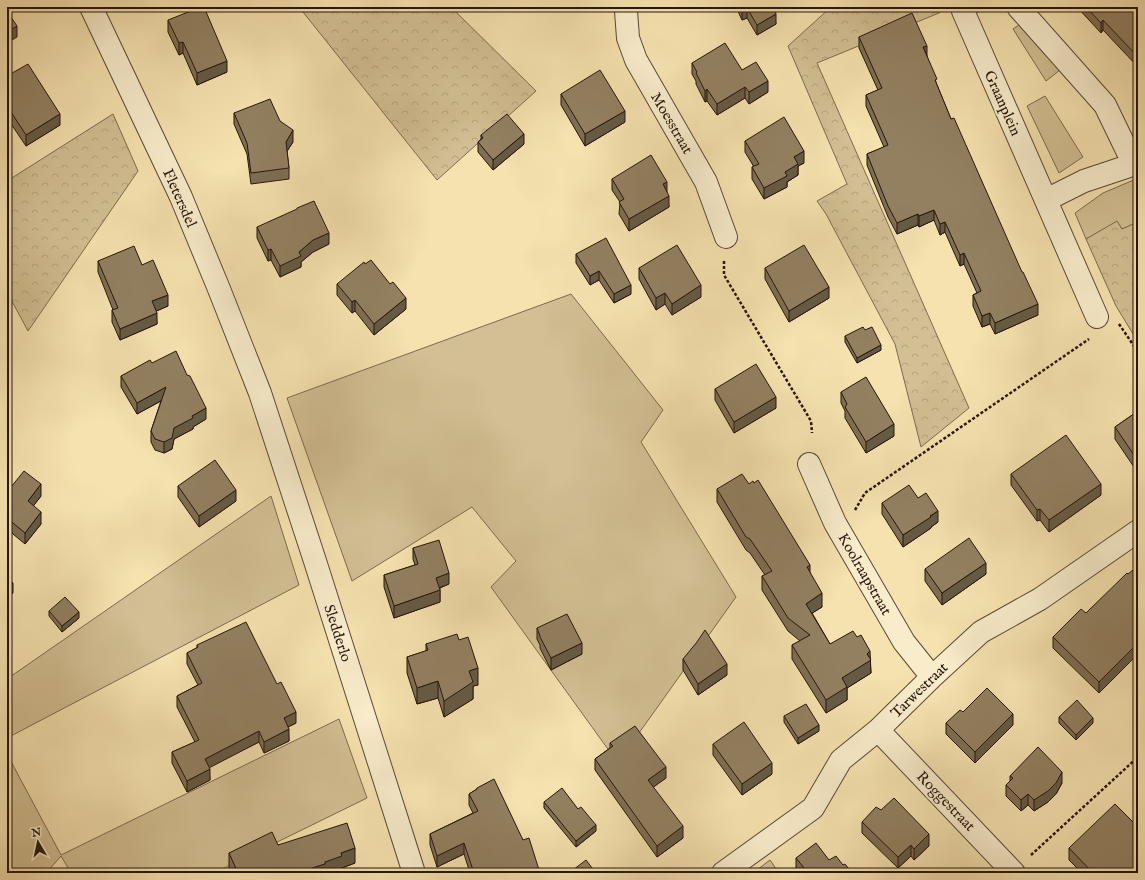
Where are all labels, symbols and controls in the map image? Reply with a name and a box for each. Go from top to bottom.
street label: Graanplein [980,68,1025,139]
street label: Moesstraat [646,89,697,158]
street label: Fletersdel [158,166,201,231]
street label: Koolraapstraat [833,530,896,619]
street label: Sledderlo [319,602,356,664]
street label: Tarwestraat [887,658,952,722]
street label: Roggestraat [912,767,979,836]
north arrow [18,822,58,862]
text: N [30,825,43,841]

